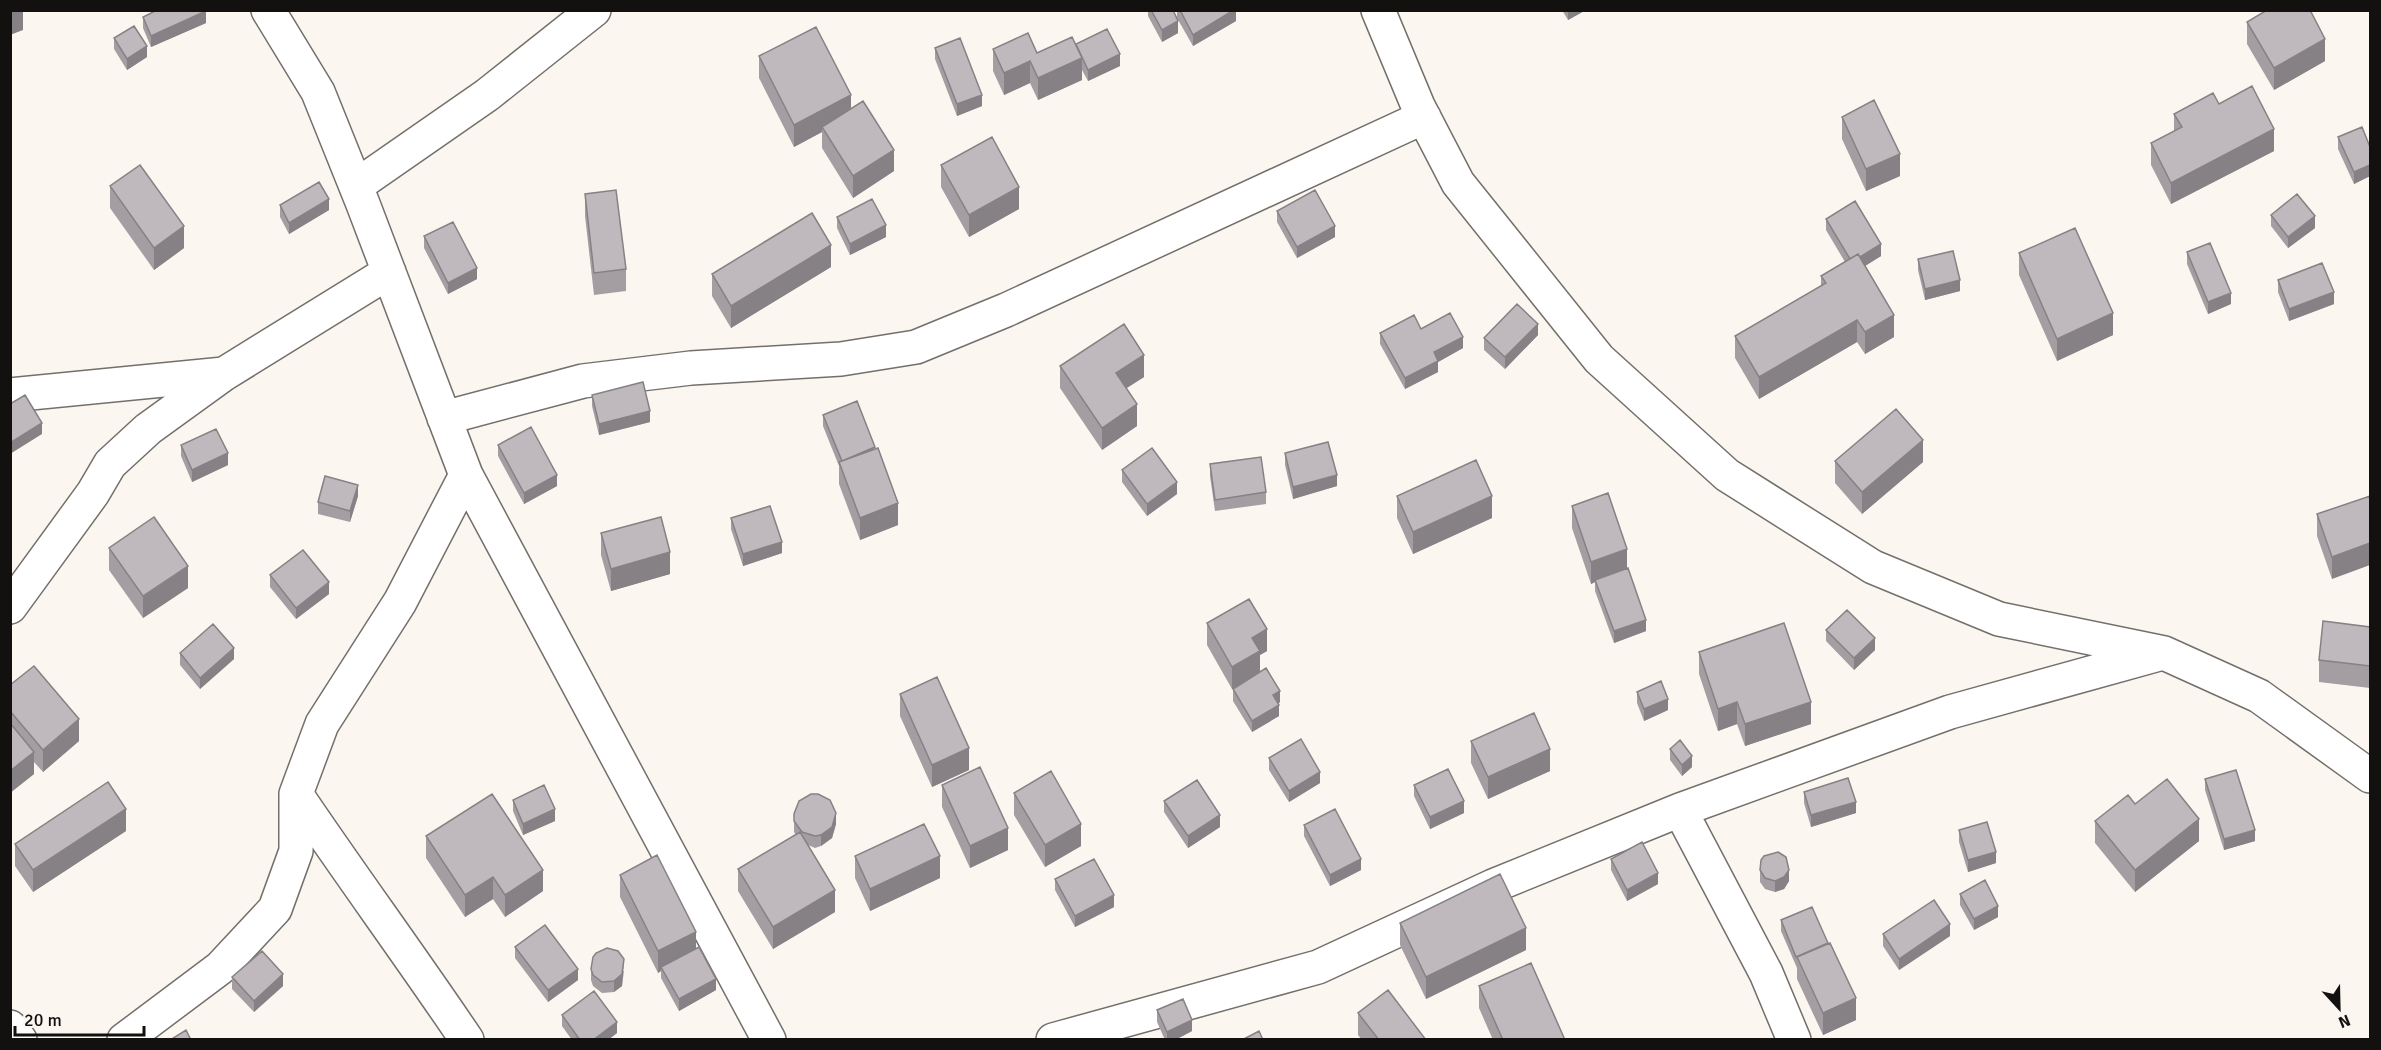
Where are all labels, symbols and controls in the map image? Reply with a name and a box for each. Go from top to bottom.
north arrow [2309,978,2369,1038]
scale bar [15,999,144,1037]
text: 20 m [24,1009,62,1031]
text: N [2335,1010,2353,1032]

